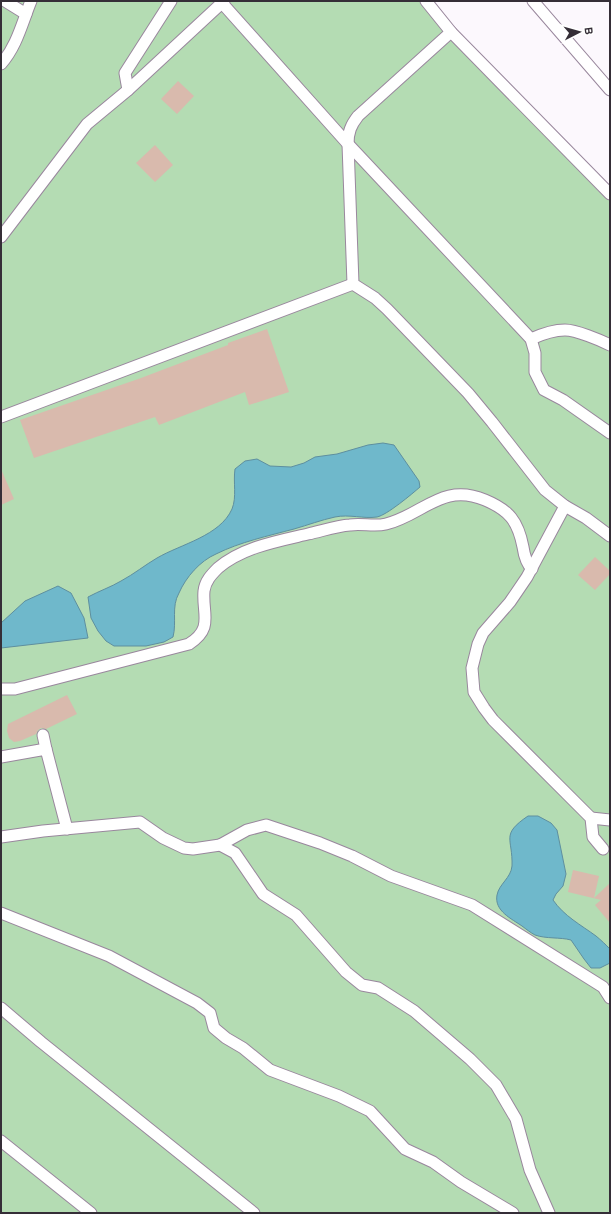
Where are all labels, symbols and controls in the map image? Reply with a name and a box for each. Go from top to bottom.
north arrow [559,12,599,52]
text: B [581,27,595,36]

